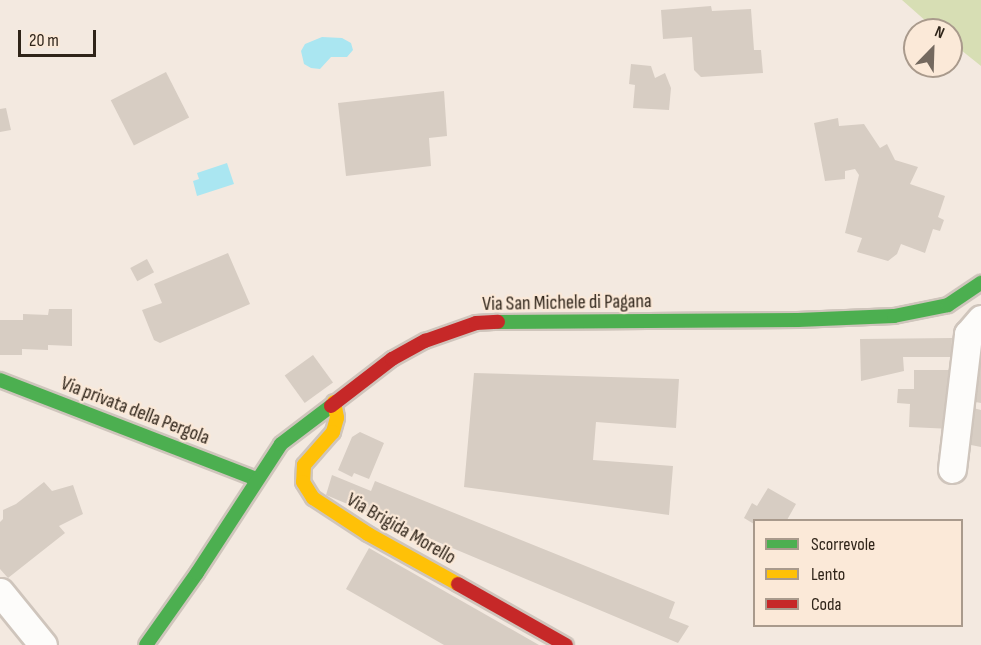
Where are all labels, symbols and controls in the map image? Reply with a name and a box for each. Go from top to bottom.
scale bar [21,18,99,56]
north arrow [903,18,963,78]
text: N [932,22,947,43]
text: 20 m [29,30,59,51]
street label: Via San Michele di Pagana [482,290,652,316]
street label: Via privata della Pergola [57,372,213,450]
street label: Via Brigida Morello [342,488,460,570]
legend [753,519,963,627]
text: Scorrevole [811,534,875,555]
text: Lento [811,564,845,585]
text: Coda [811,594,841,615]

